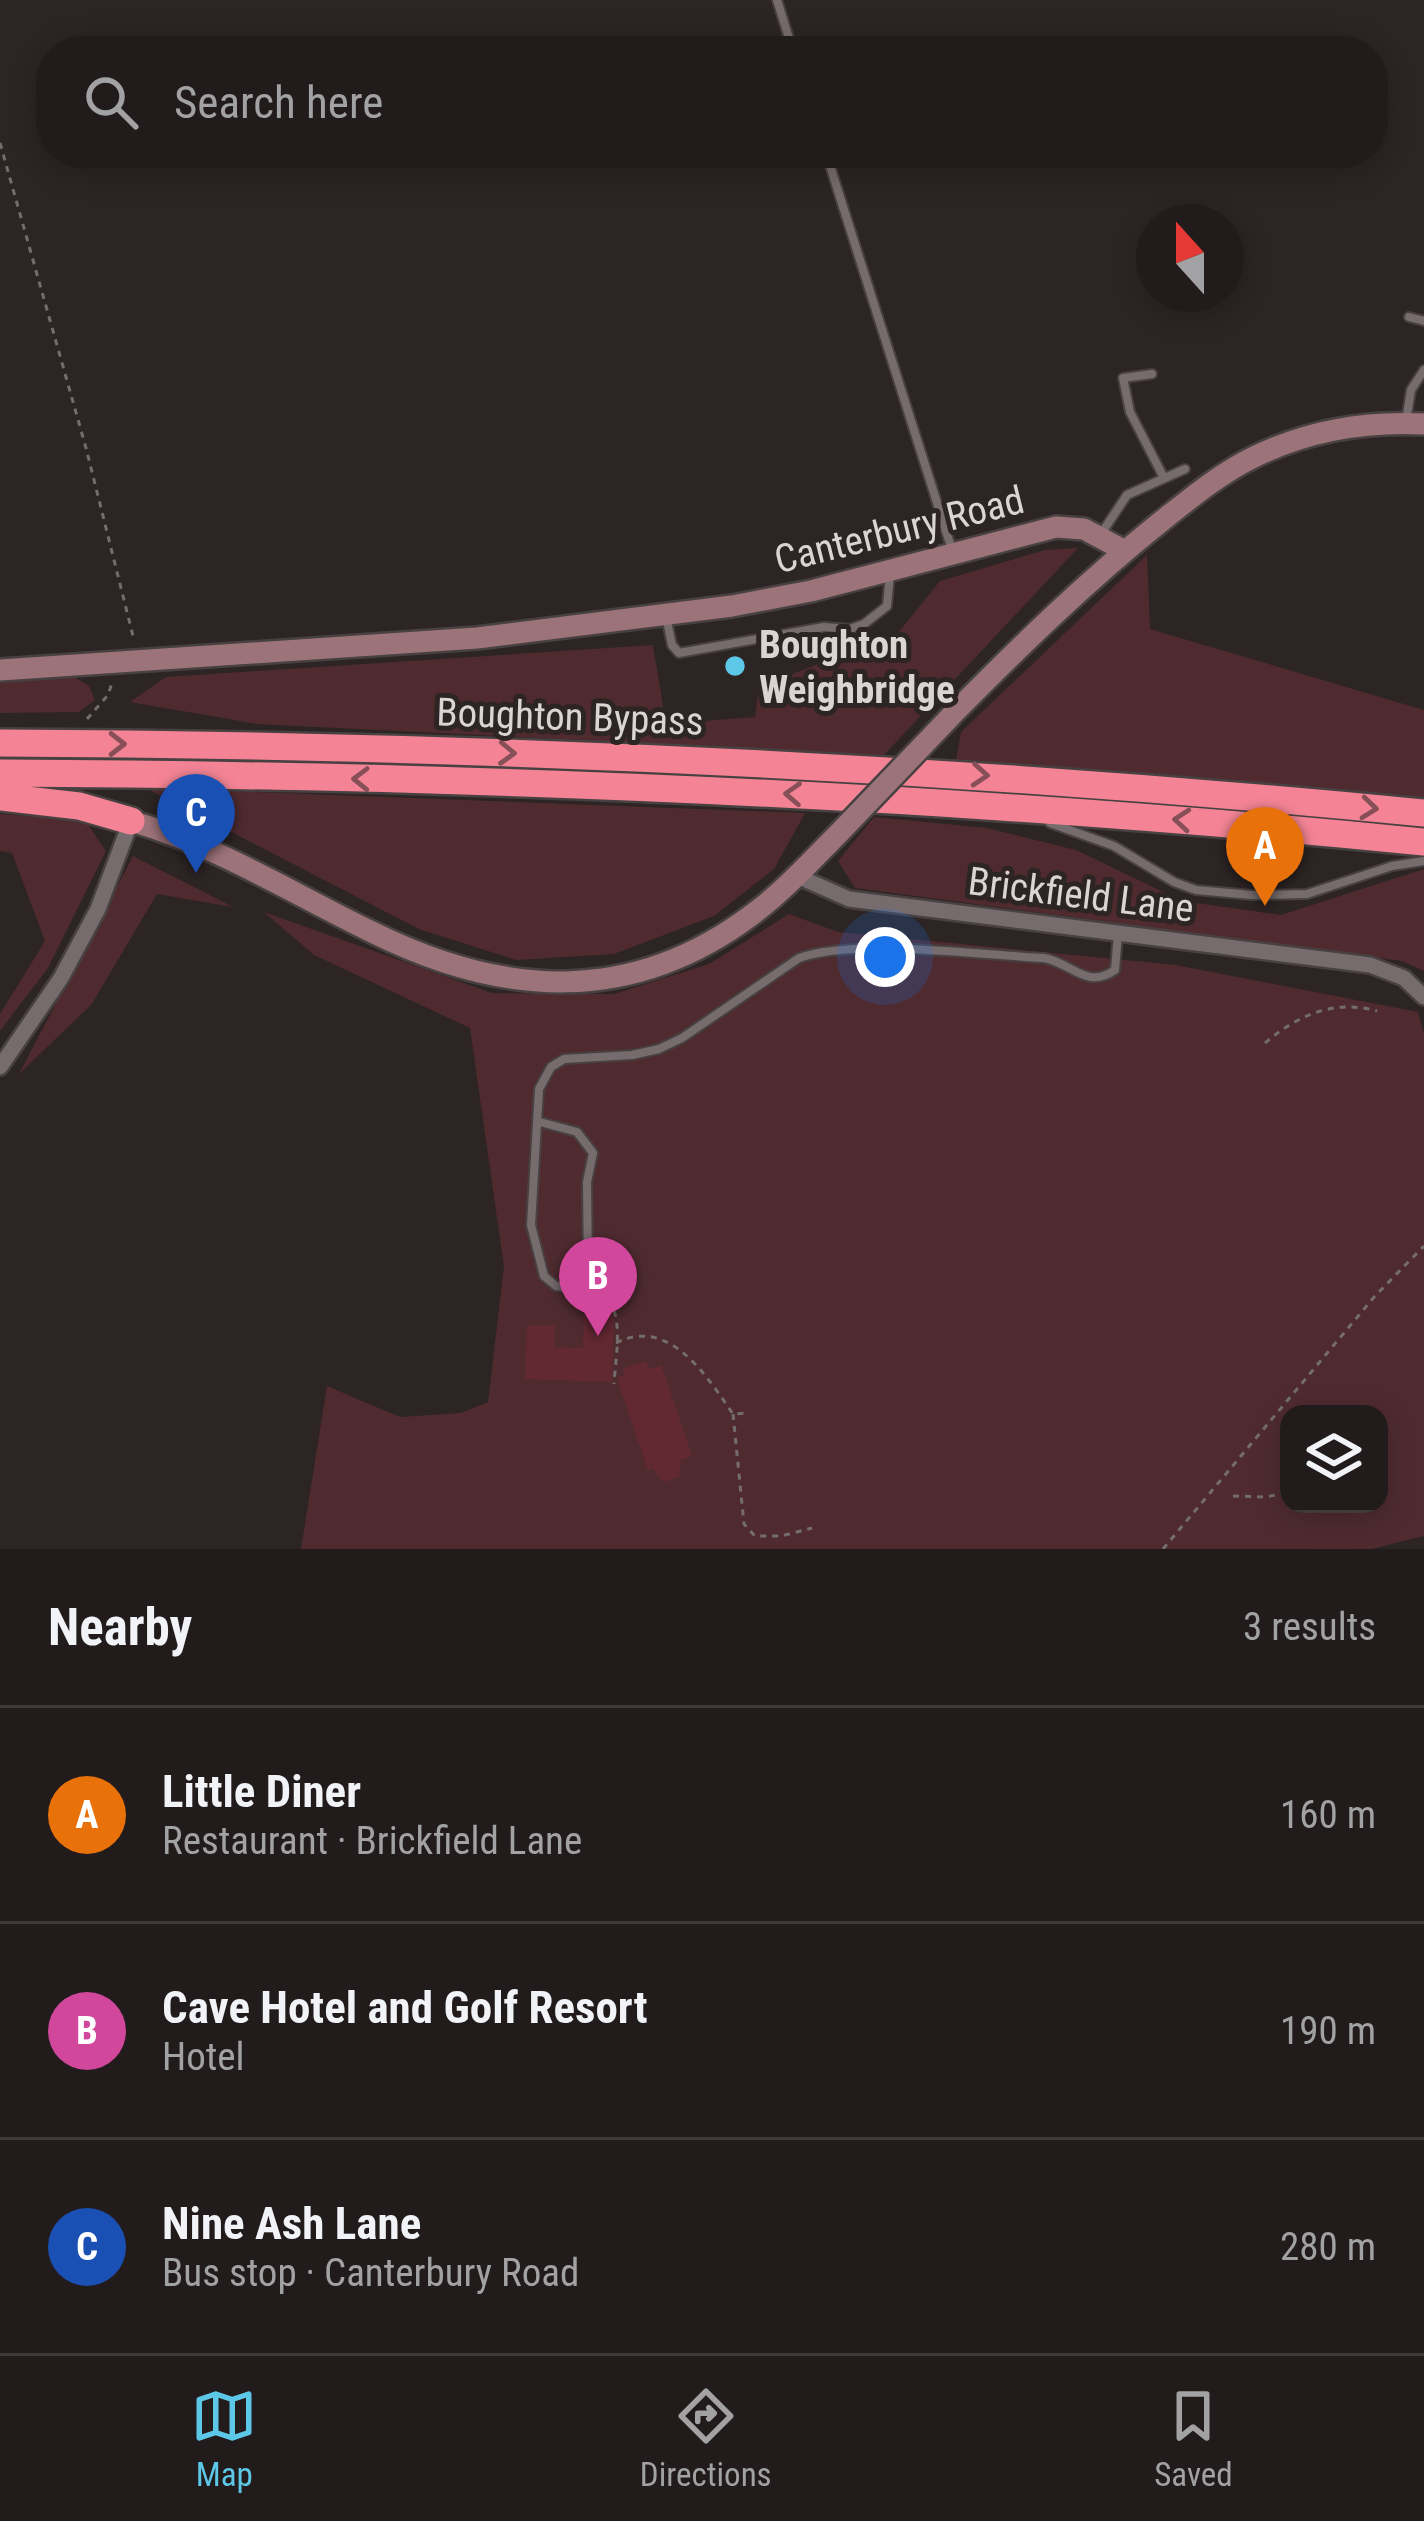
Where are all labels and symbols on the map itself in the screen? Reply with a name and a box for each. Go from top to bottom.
north arrow [1136,204,1244,312]
street label: Canterbury Road [770,477,1029,583]
place label: Boughton Weighbridge [759,622,955,713]
marker: Boughton Weighbridge [722,653,748,679]
street label: Boughton Bypass [436,689,704,745]
one-way arrow [109,731,127,757]
one-way arrow [498,739,517,765]
one-way arrow [971,762,990,788]
one-way arrow [351,766,370,792]
pin: C [157,774,235,873]
one-way arrow [783,781,802,807]
one-way arrow [1360,795,1379,820]
pin: A [1226,807,1304,906]
one-way arrow [1172,808,1191,833]
street label: Brickfield Lane [966,858,1196,932]
your location [855,927,915,987]
pin: B [559,1237,637,1336]

